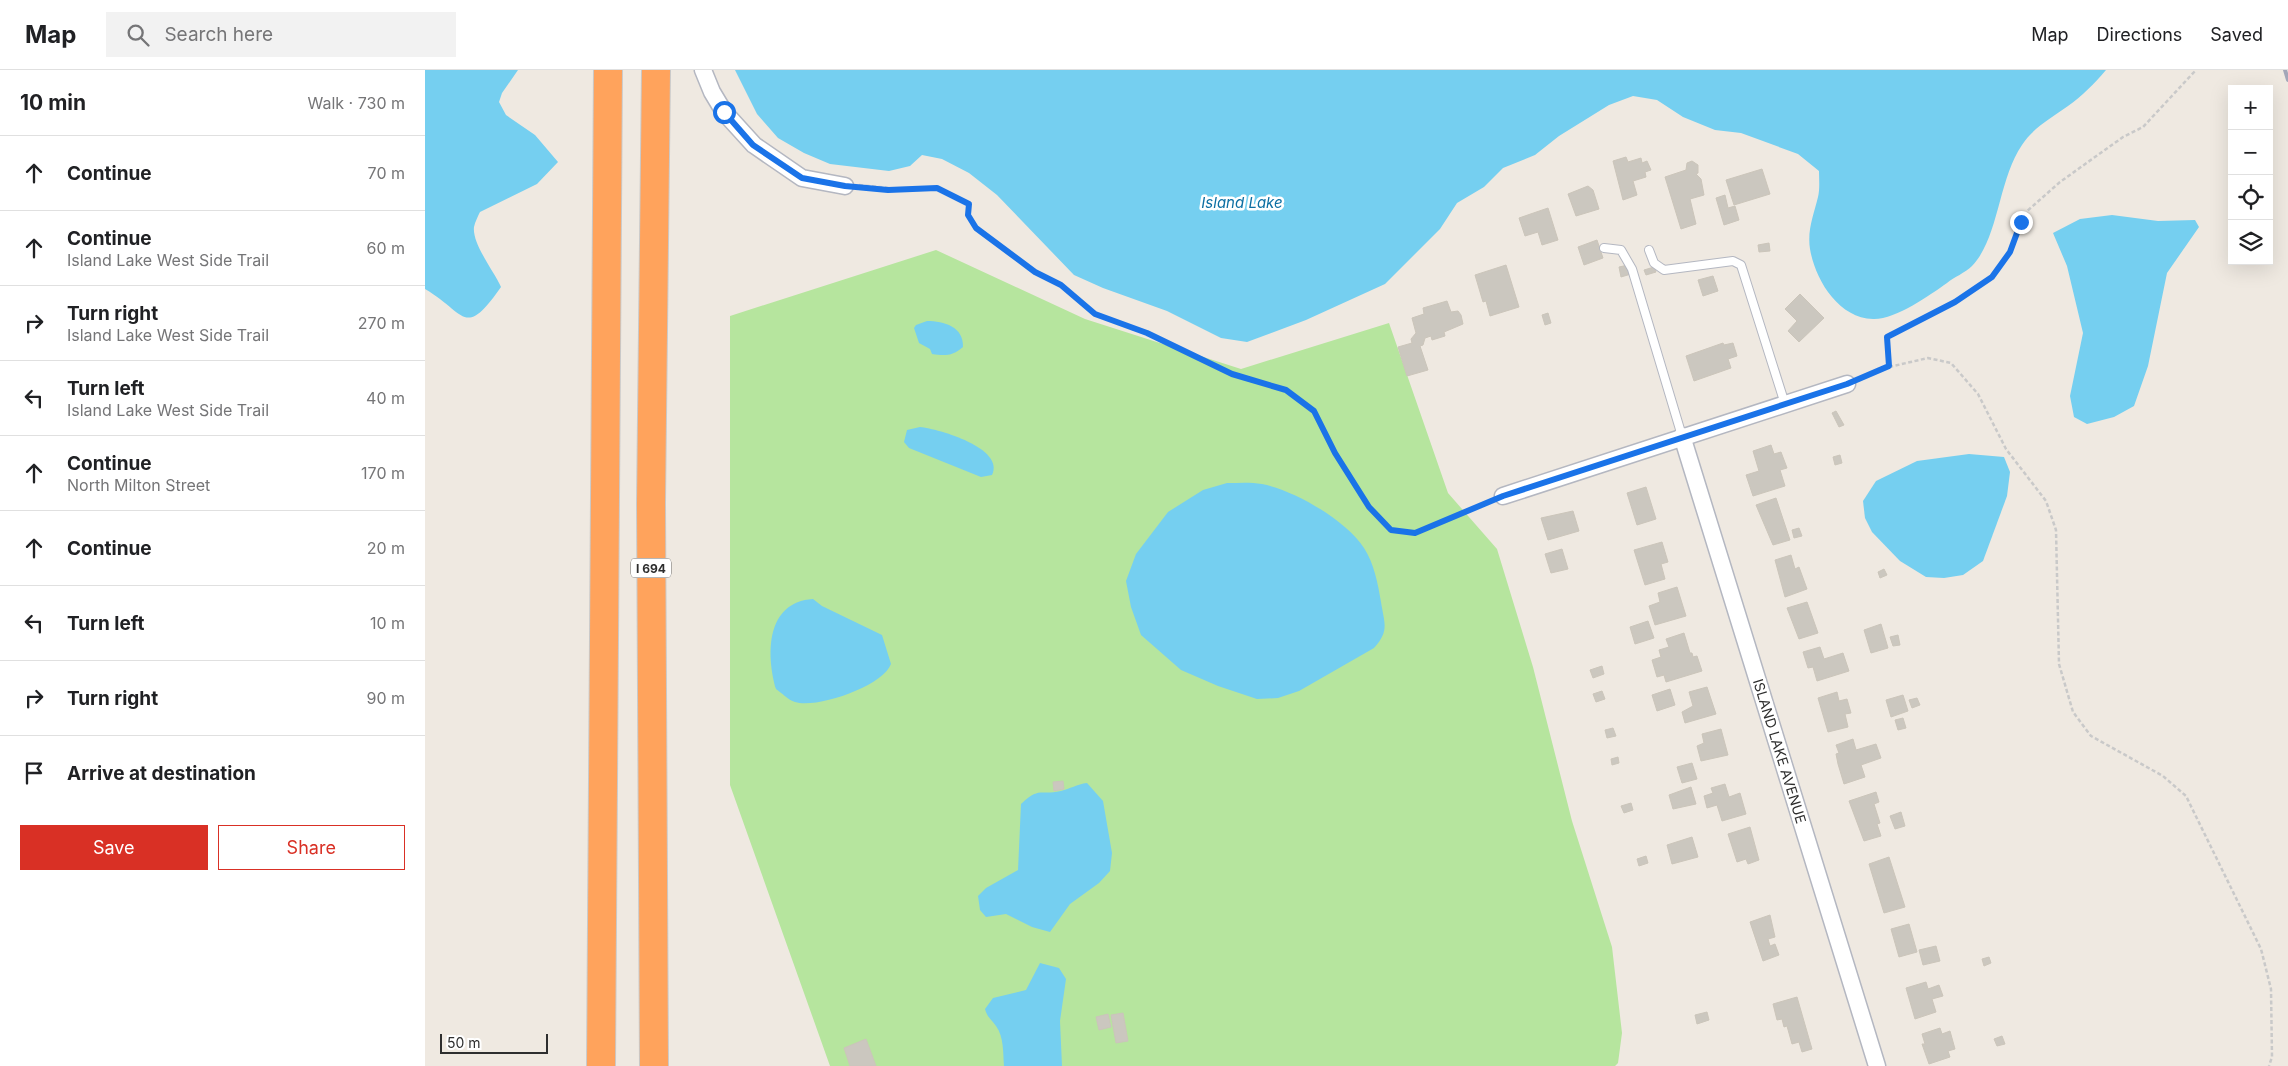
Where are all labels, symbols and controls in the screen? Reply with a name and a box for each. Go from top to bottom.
search box [106,12,456,57]
text: Map [25,20,76,49]
icon: search [124,21,152,49]
text: Search here [164,23,273,46]
text: Map [2031,24,2069,45]
text: Directions [2097,24,2182,45]
text: Saved [2210,24,2263,45]
map controls [2228,85,2273,265]
button: + [2228,85,2273,130]
text: 10 min [20,90,86,115]
text: Walk · 730 m [308,93,405,113]
route start [713,101,736,124]
button: − [2228,130,2273,175]
icon: ahead [20,159,48,187]
text: Continue [67,162,152,185]
text: 70 m [368,163,405,183]
button: locate [2228,175,2273,220]
water label: Island Lake [1201,193,1283,212]
route end [2010,211,2033,234]
button: layers [2228,220,2273,265]
text: Continue [67,227,152,250]
icon: ahead [20,234,48,262]
text: 60 m [366,238,405,258]
text: Island Lake West Side Trail [67,250,269,270]
text: Turn right [67,302,158,325]
icon: right [20,309,48,337]
text: 270 m [358,313,405,333]
text: Island Lake West Side Trail [67,325,269,345]
text: Turn left [67,377,145,400]
icon: left [20,384,48,412]
text: 40 m [366,388,405,408]
text: Island Lake West Side Trail [67,400,269,420]
text: Continue [67,452,152,475]
icon: ahead [20,459,48,487]
text: 170 m [361,463,405,483]
text: North Milton Street [67,475,210,495]
icon: ahead [20,534,48,562]
text: Continue [67,537,152,560]
text: 20 m [367,538,405,558]
road number: I 694 [631,558,671,578]
icon: left [20,609,48,637]
text: Turn left [67,612,145,635]
text: 10 m [370,613,405,633]
street label: ISLAND LAKE AVENUE [1750,677,1810,825]
icon: right [20,684,48,712]
text: Turn right [67,687,158,710]
text: 90 m [366,688,405,708]
icon: arrive [20,759,48,787]
text: Arrive at destination [67,762,256,785]
button: Save [20,825,208,870]
button: Share [218,825,405,870]
scale bar [440,1031,547,1054]
text: 50 m [447,1034,481,1051]

